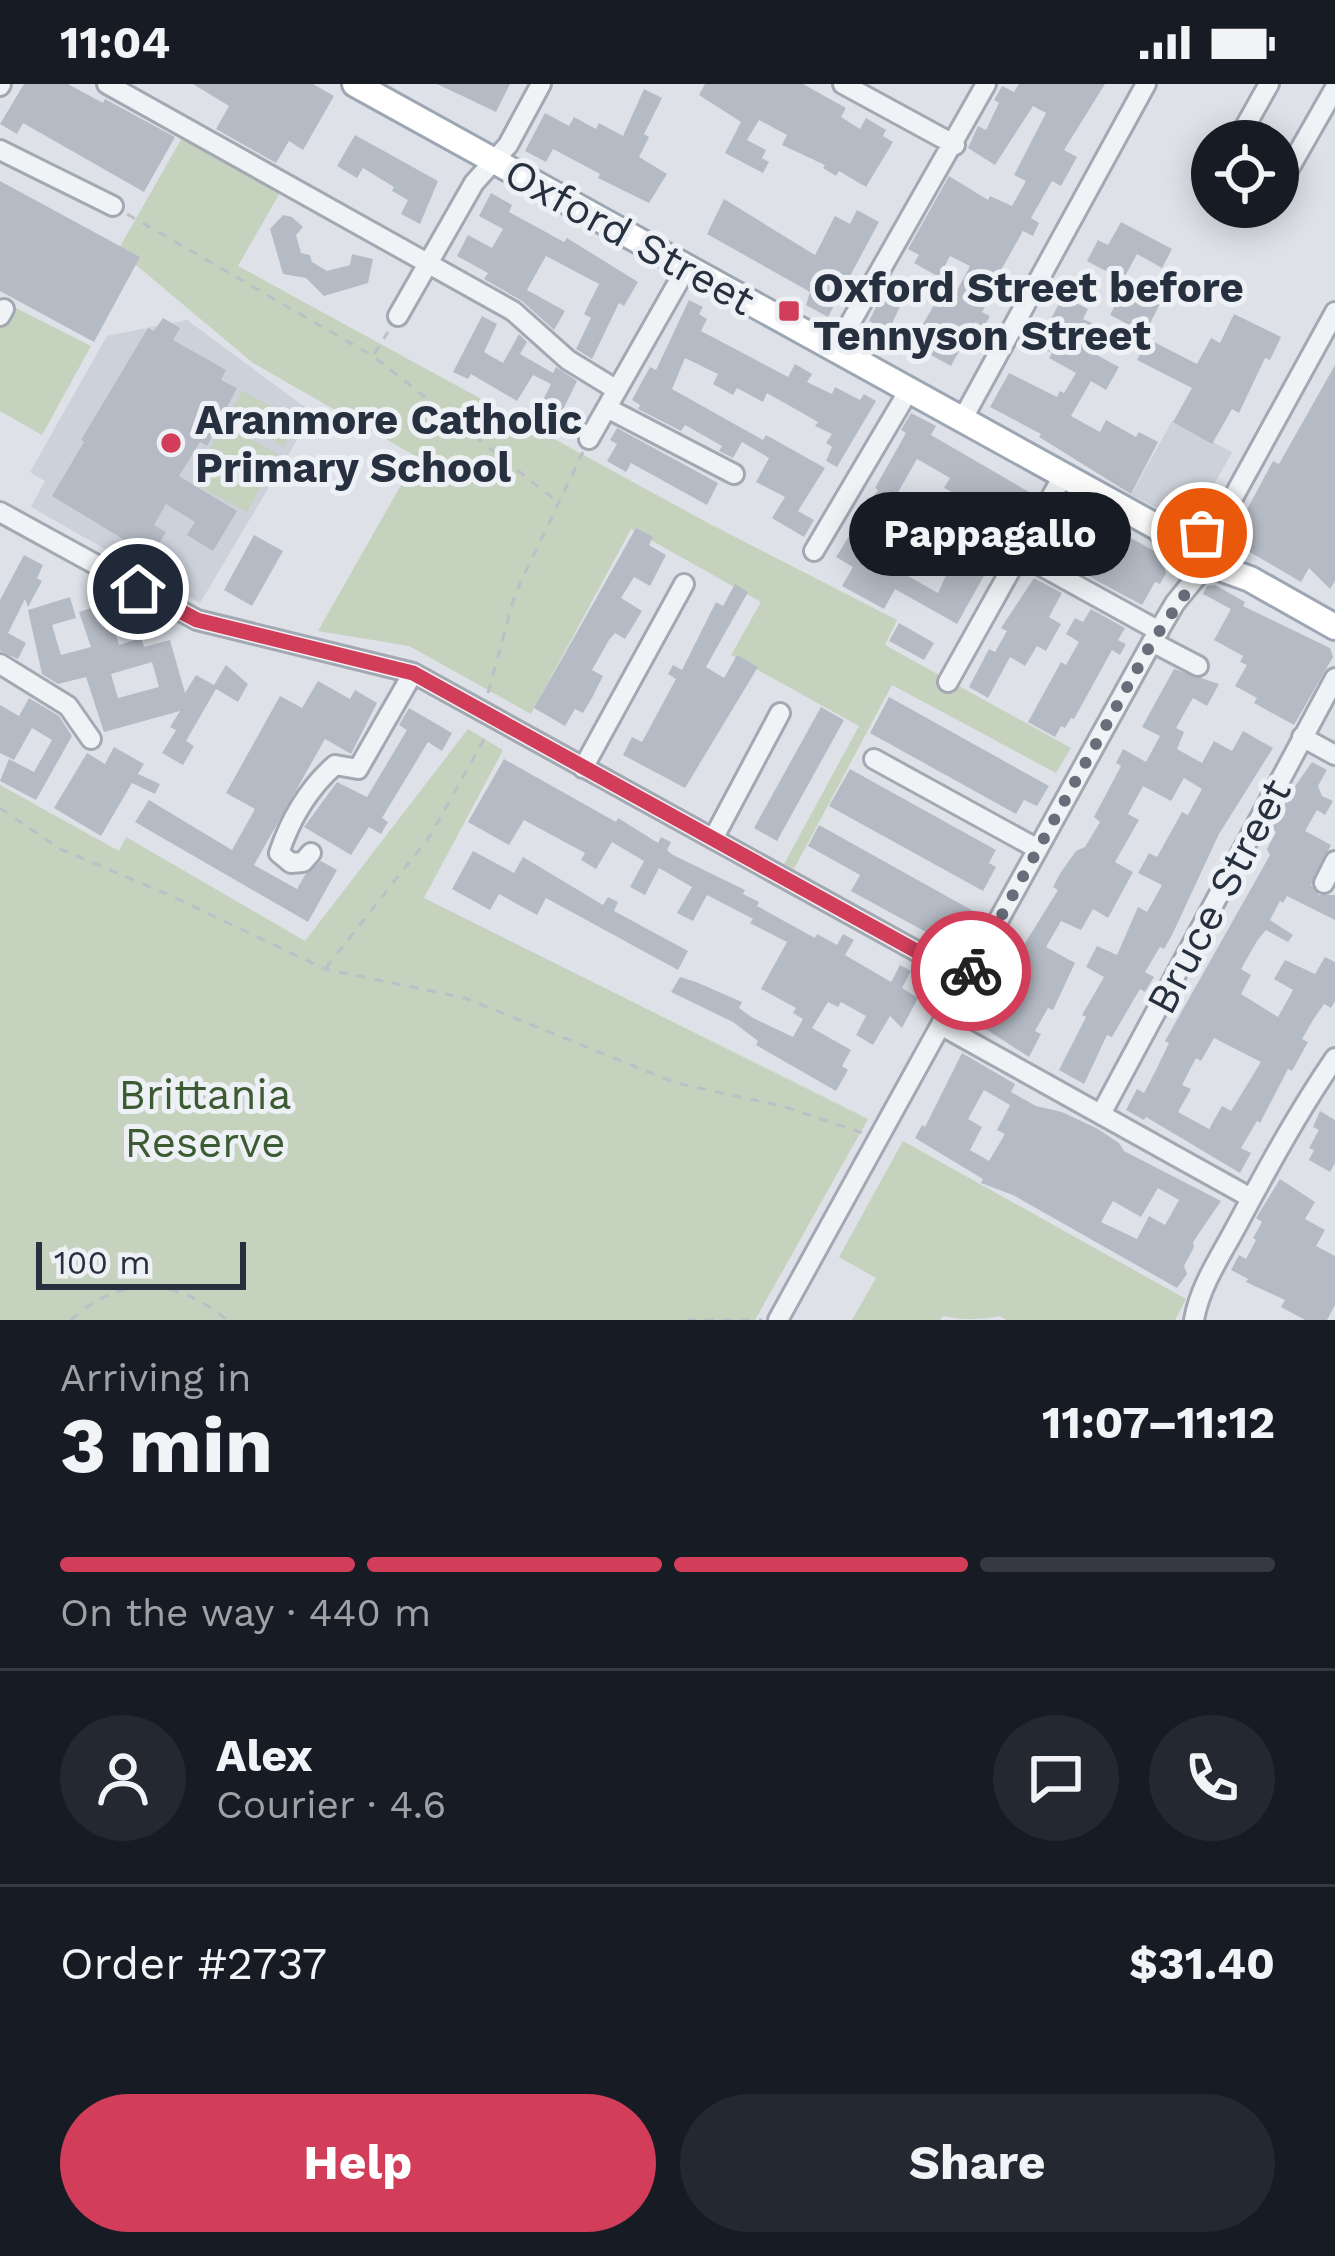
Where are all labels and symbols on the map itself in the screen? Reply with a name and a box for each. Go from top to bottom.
street label: Oxford Street [496,148,763,325]
place label: Oxford Street before Tennyson Street [813,263,1244,360]
marker: Oxford Street before Tennyson Street [776,298,802,324]
place label: Aranmore Catholic Primary School [195,395,582,492]
marker: Aranmore Catholic Primary School [158,430,184,456]
pin [1151,482,1253,584]
callout: Pappagallo [848,491,1130,575]
pin [87,538,189,640]
street label: Bruce Street [1136,770,1301,1022]
courier [911,911,1031,1031]
park label: Brittania Reserve [119,1070,291,1167]
scale bar [36,1236,246,1289]

